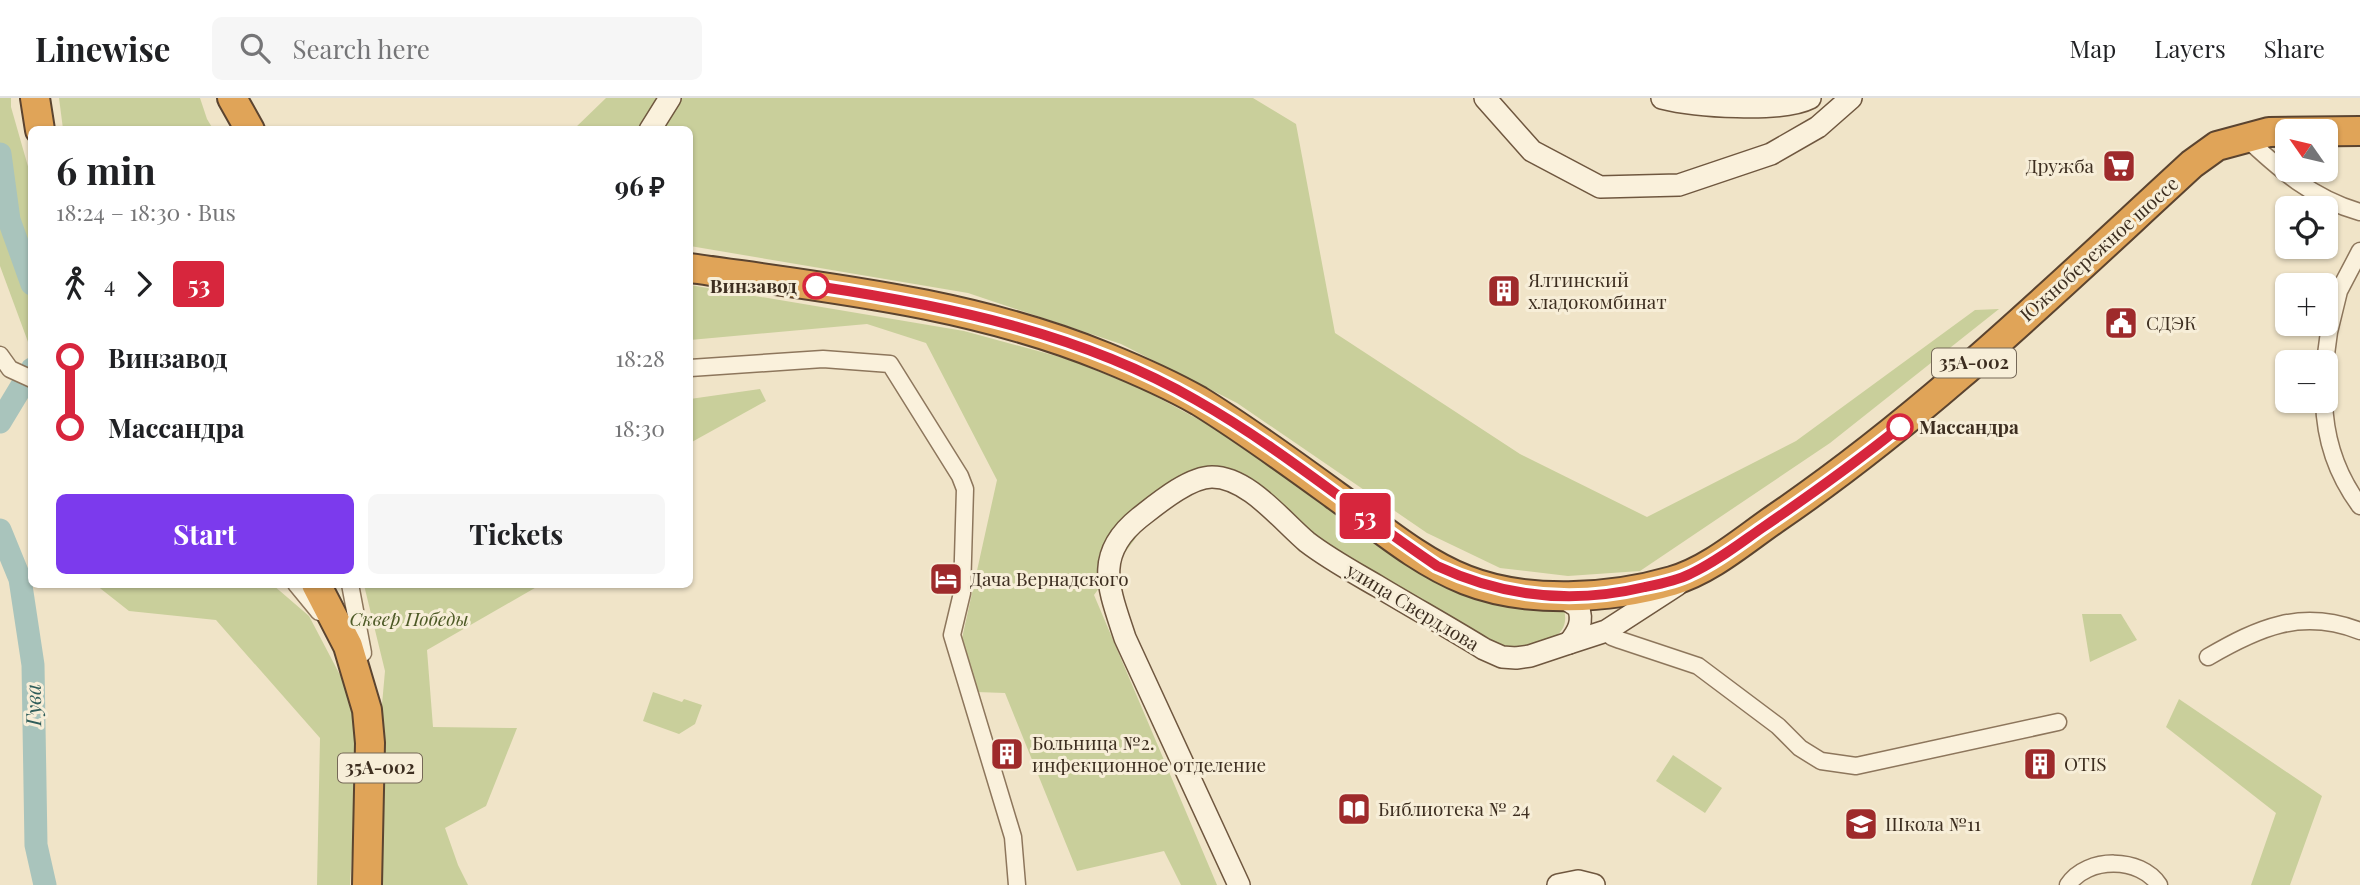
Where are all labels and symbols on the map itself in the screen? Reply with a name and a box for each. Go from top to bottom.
north arrow [2275,119,2338,182]
supermarket icon: Дружба [2100,147,2138,185]
place label: Дружба [2026,152,2095,178]
street label: Южнобережное шоссе [2014,170,2183,326]
place label: Ялтинский хладокомбинат [1527,266,1667,314]
place label: Винзавод [710,272,798,298]
building icon: Ялтинский хладокомбинат [1485,272,1523,310]
marker: Винзавод [803,273,829,299]
public building icon: СДЭК [2102,304,2140,342]
place label: СДЭК [2146,309,2197,335]
road number: 35А-002 [1932,348,2016,377]
place label: Массандра [1919,413,2019,439]
marker: Массандра [1887,414,1913,440]
line badge: 53 [1334,493,1396,539]
street label: улица Свердлова [1341,556,1485,656]
hotel icon: Дача Вернадского [927,560,965,598]
place label: Дача Вернадского [970,565,1129,591]
park label: Сквер Победы [349,605,469,631]
water label: Гува [18,684,46,727]
place label: Больница №2. инфекционное отделение [1032,729,1266,777]
building icon: Больница №2. инфекционное отделение [988,735,1026,773]
building icon: OTIS [2021,745,2059,783]
place label: OTIS [2064,750,2107,776]
road number: 35А-002 [338,754,422,782]
library icon: Библиотека № 24 [1335,790,1373,828]
place label: Библиотека № 24 [1378,795,1530,821]
school or university icon: Школа №11 [1842,805,1880,843]
place label: Школа №11 [1885,810,1981,836]

